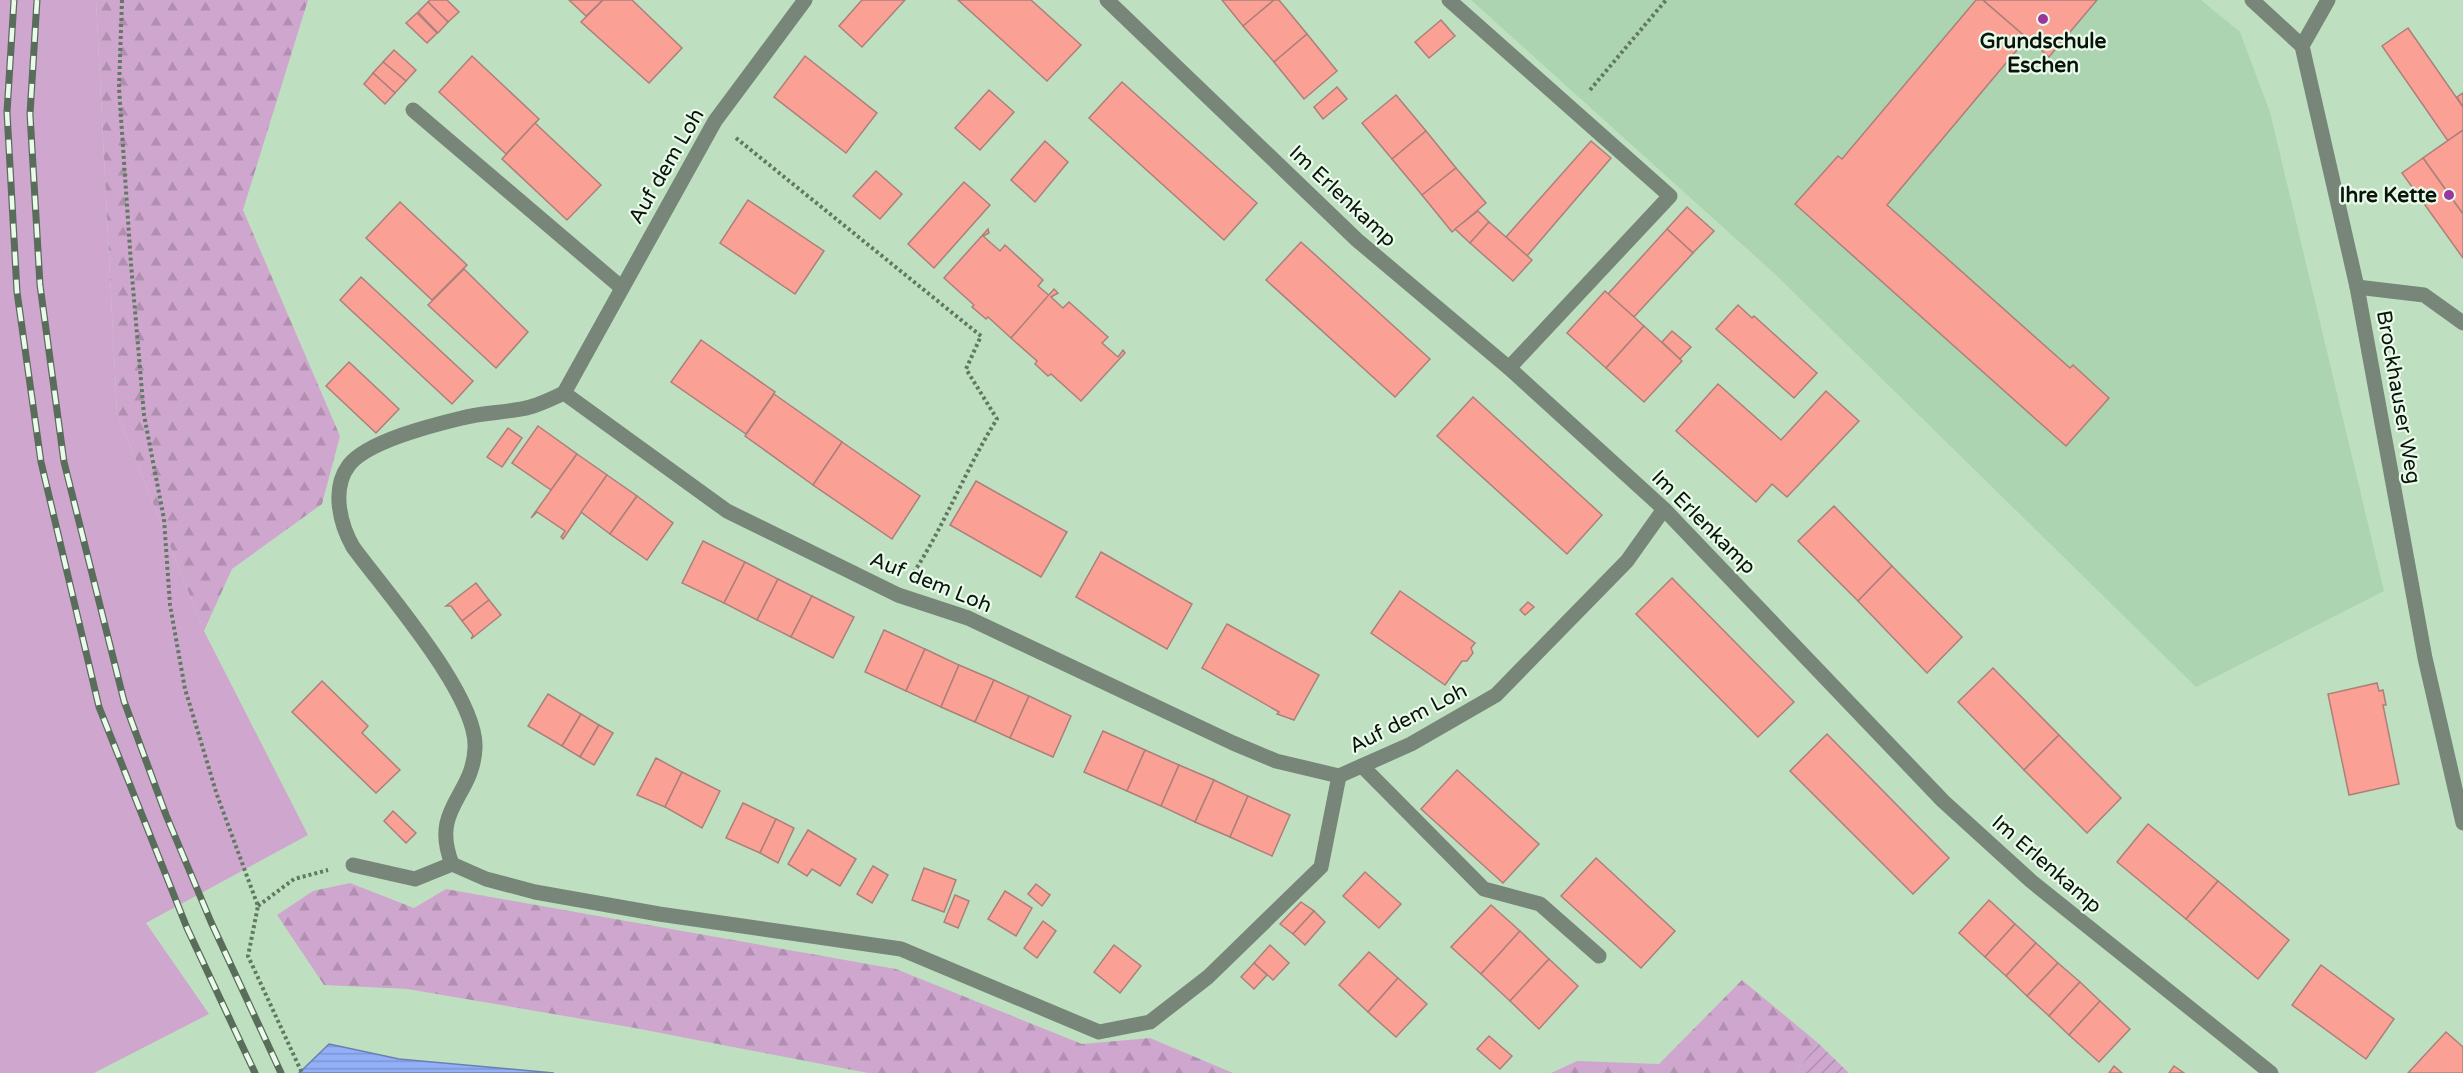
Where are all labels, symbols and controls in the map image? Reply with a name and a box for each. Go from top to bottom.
marker: Grundschule Eschen [2036,12,2050,26]
place label: Grundschule Eschen [1980,29,2106,78]
street label: Auf dem Loh [623,104,710,228]
street label: Im Erlenkamp [1284,140,1401,252]
place label: Ihre Kette [2340,183,2437,208]
marker: Ihre Kette [2442,188,2456,202]
street label: Brockhauser Weg [2371,308,2426,486]
street label: Im Erlenkamp [1646,465,1761,580]
street label: Auf dem Loh [866,547,995,618]
street label: Auf dem Loh [1345,678,1471,759]
street label: Im Erlenkamp [1987,810,2107,919]

